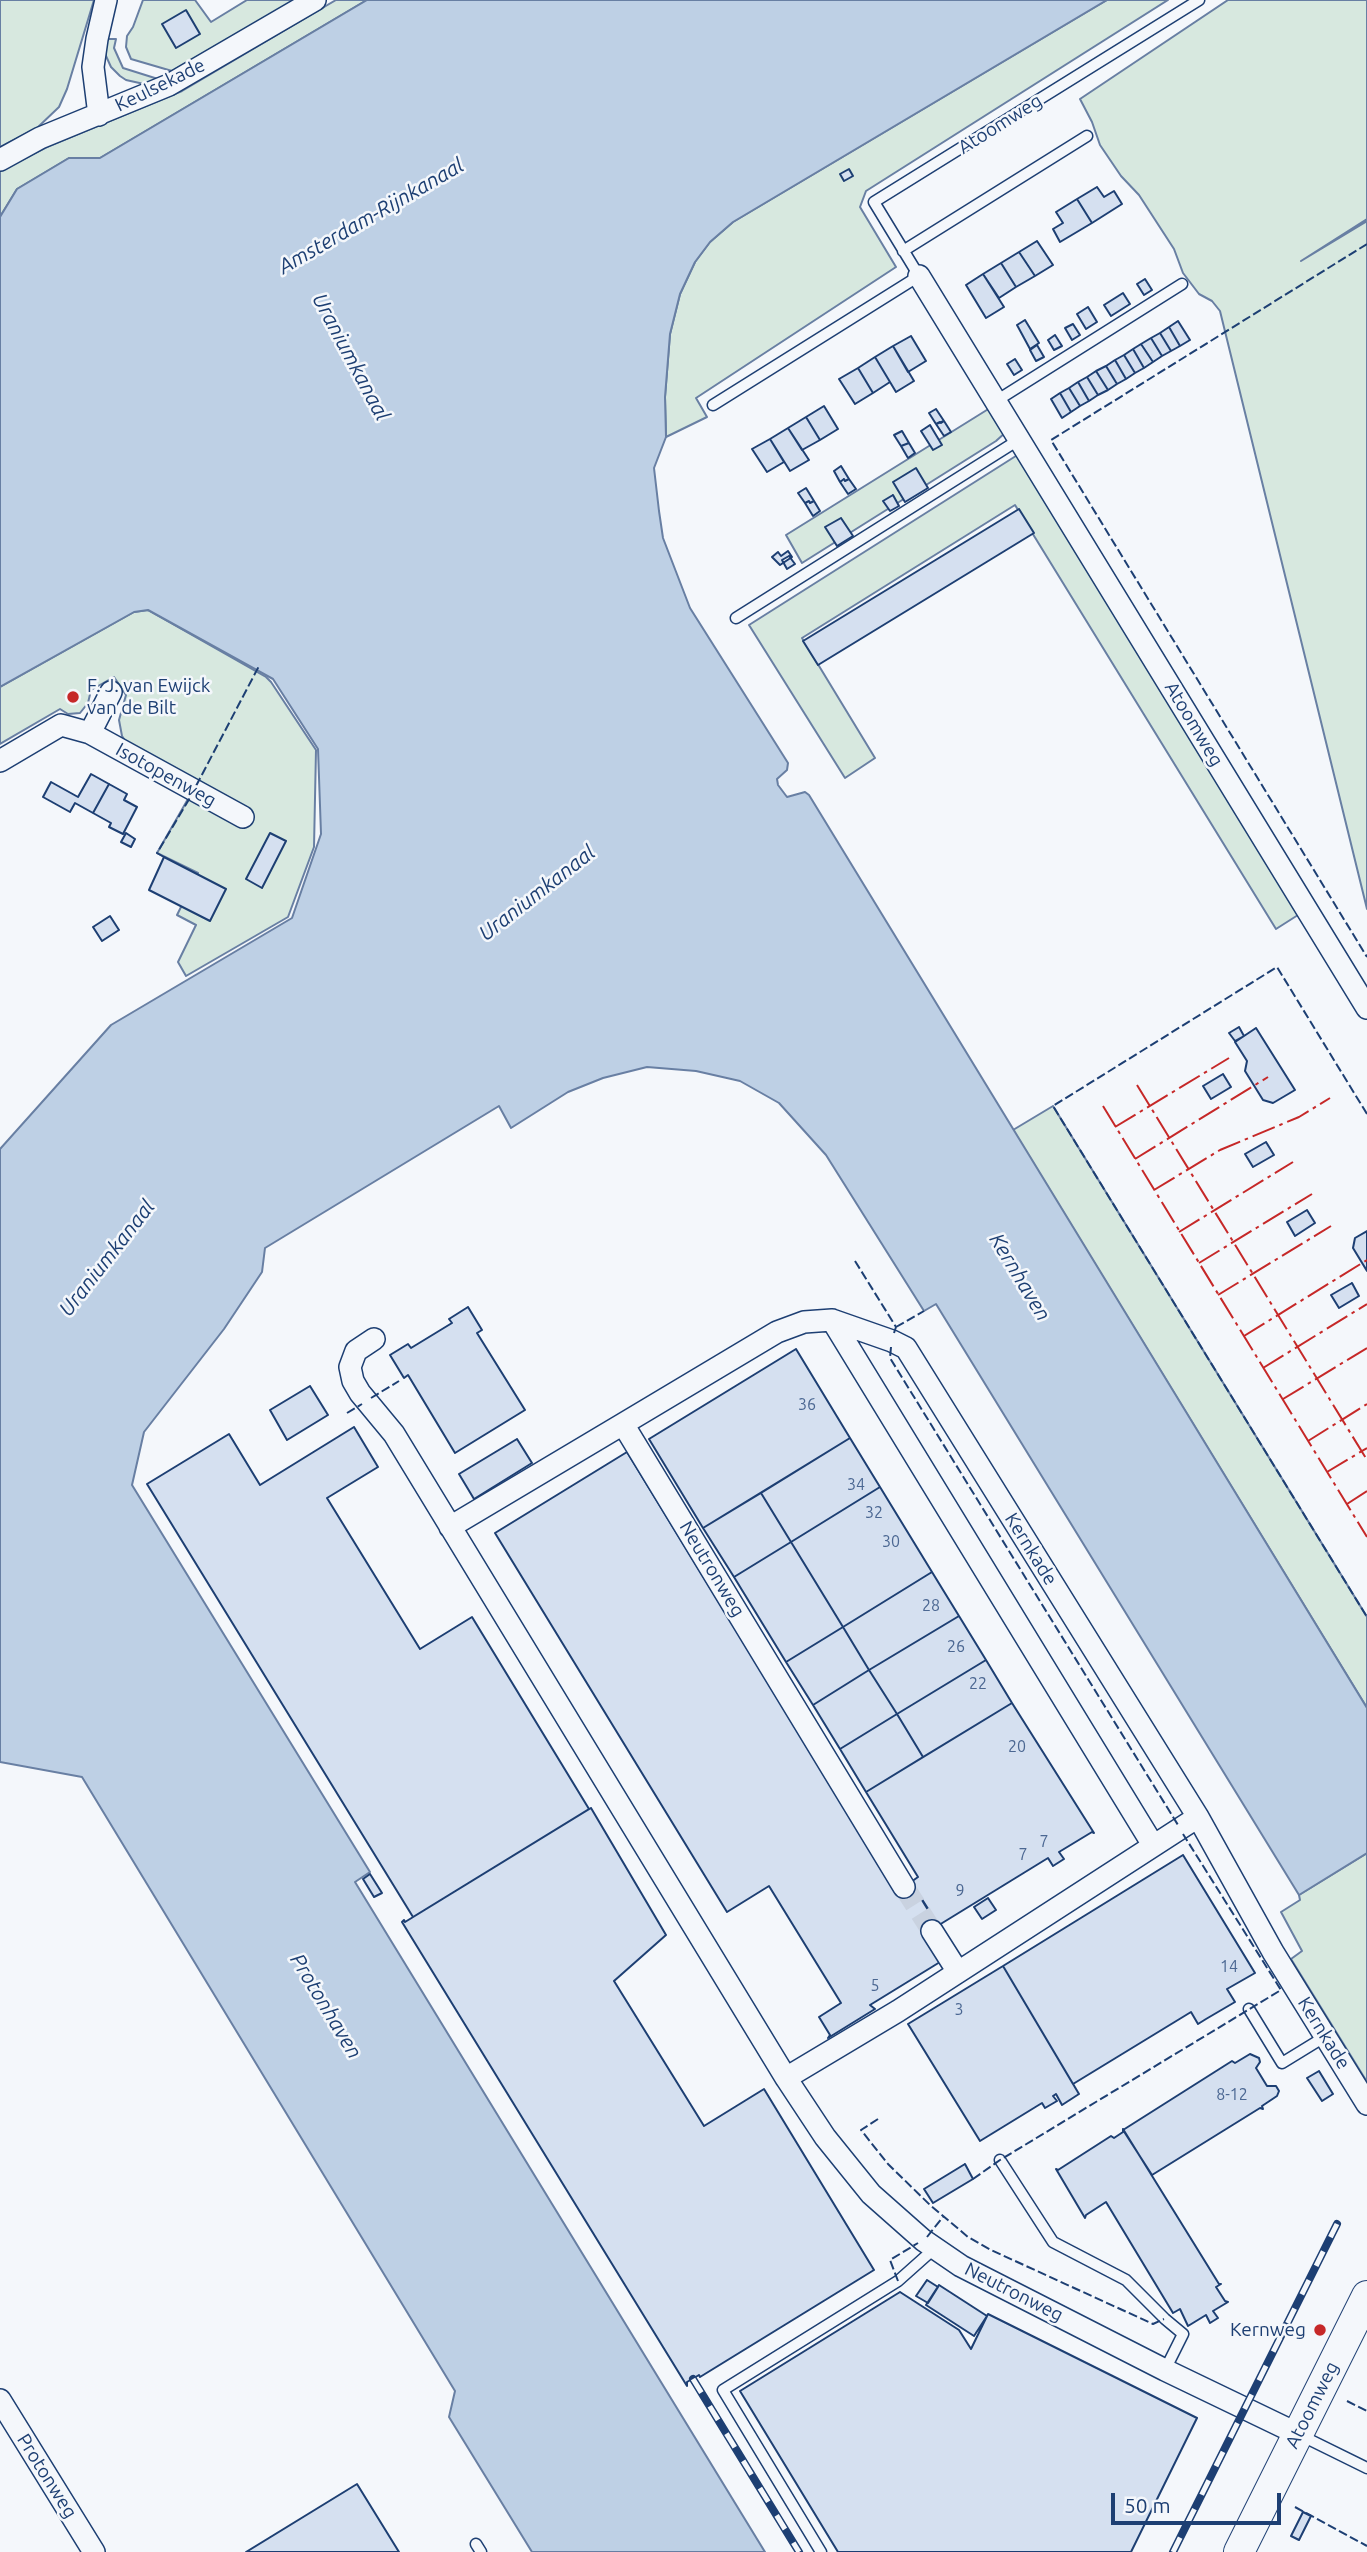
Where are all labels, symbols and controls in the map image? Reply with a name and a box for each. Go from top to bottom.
street label: Keulsekade [111,53,209,117]
street label: Atoomweg [954,89,1046,159]
water label: Amsterdam-Rijnkanaal [274,153,468,279]
water label: Uraniumkanaal [307,289,395,425]
place label: F. J. van Ewijck van de Bilt [87,675,210,719]
street label: Atoomweg [1160,678,1228,770]
marker: F. J. van Ewijck van de Bilt [65,689,81,705]
street label: Isotopenweg [112,738,220,812]
water label: Uraniumkanaal [474,840,600,946]
water label: Uraniumkanaal [54,1195,160,1321]
water label: Kernhaven [984,1229,1056,1325]
house number: 36 [798,1395,816,1415]
house number: 34 [847,1475,865,1495]
house number: 32 [865,1503,883,1523]
street label: Kernkade [1000,1509,1062,1589]
street label: Neutronweg [675,1517,749,1621]
house number: 30 [882,1532,900,1552]
house number: 28 [922,1596,940,1616]
house number: 26 [947,1637,965,1657]
house number: 22 [969,1674,987,1694]
house number: 20 [1008,1737,1026,1757]
house number: 7 [1039,1832,1049,1852]
house number: 7 [1018,1845,1028,1865]
house number: 9 [955,1881,965,1901]
water label: Protonhaven [285,1949,367,2063]
house number: 14 [1220,1957,1238,1977]
house number: 5 [870,1976,880,1996]
street label: Kernkade [1293,1993,1355,2073]
house number: 3 [954,2000,964,2020]
house number: 8-12 [1216,2085,1248,2105]
street label: Neutronweg [961,2257,1067,2327]
place label: Kernweg [1230,2319,1306,2341]
marker: Kernweg [1312,2322,1328,2338]
street label: Atoomweg [1280,2358,1344,2452]
street label: Protonweg [12,2430,82,2522]
scale bar [1115,2478,1285,2522]
text: 50 m [1124,2493,1171,2517]

